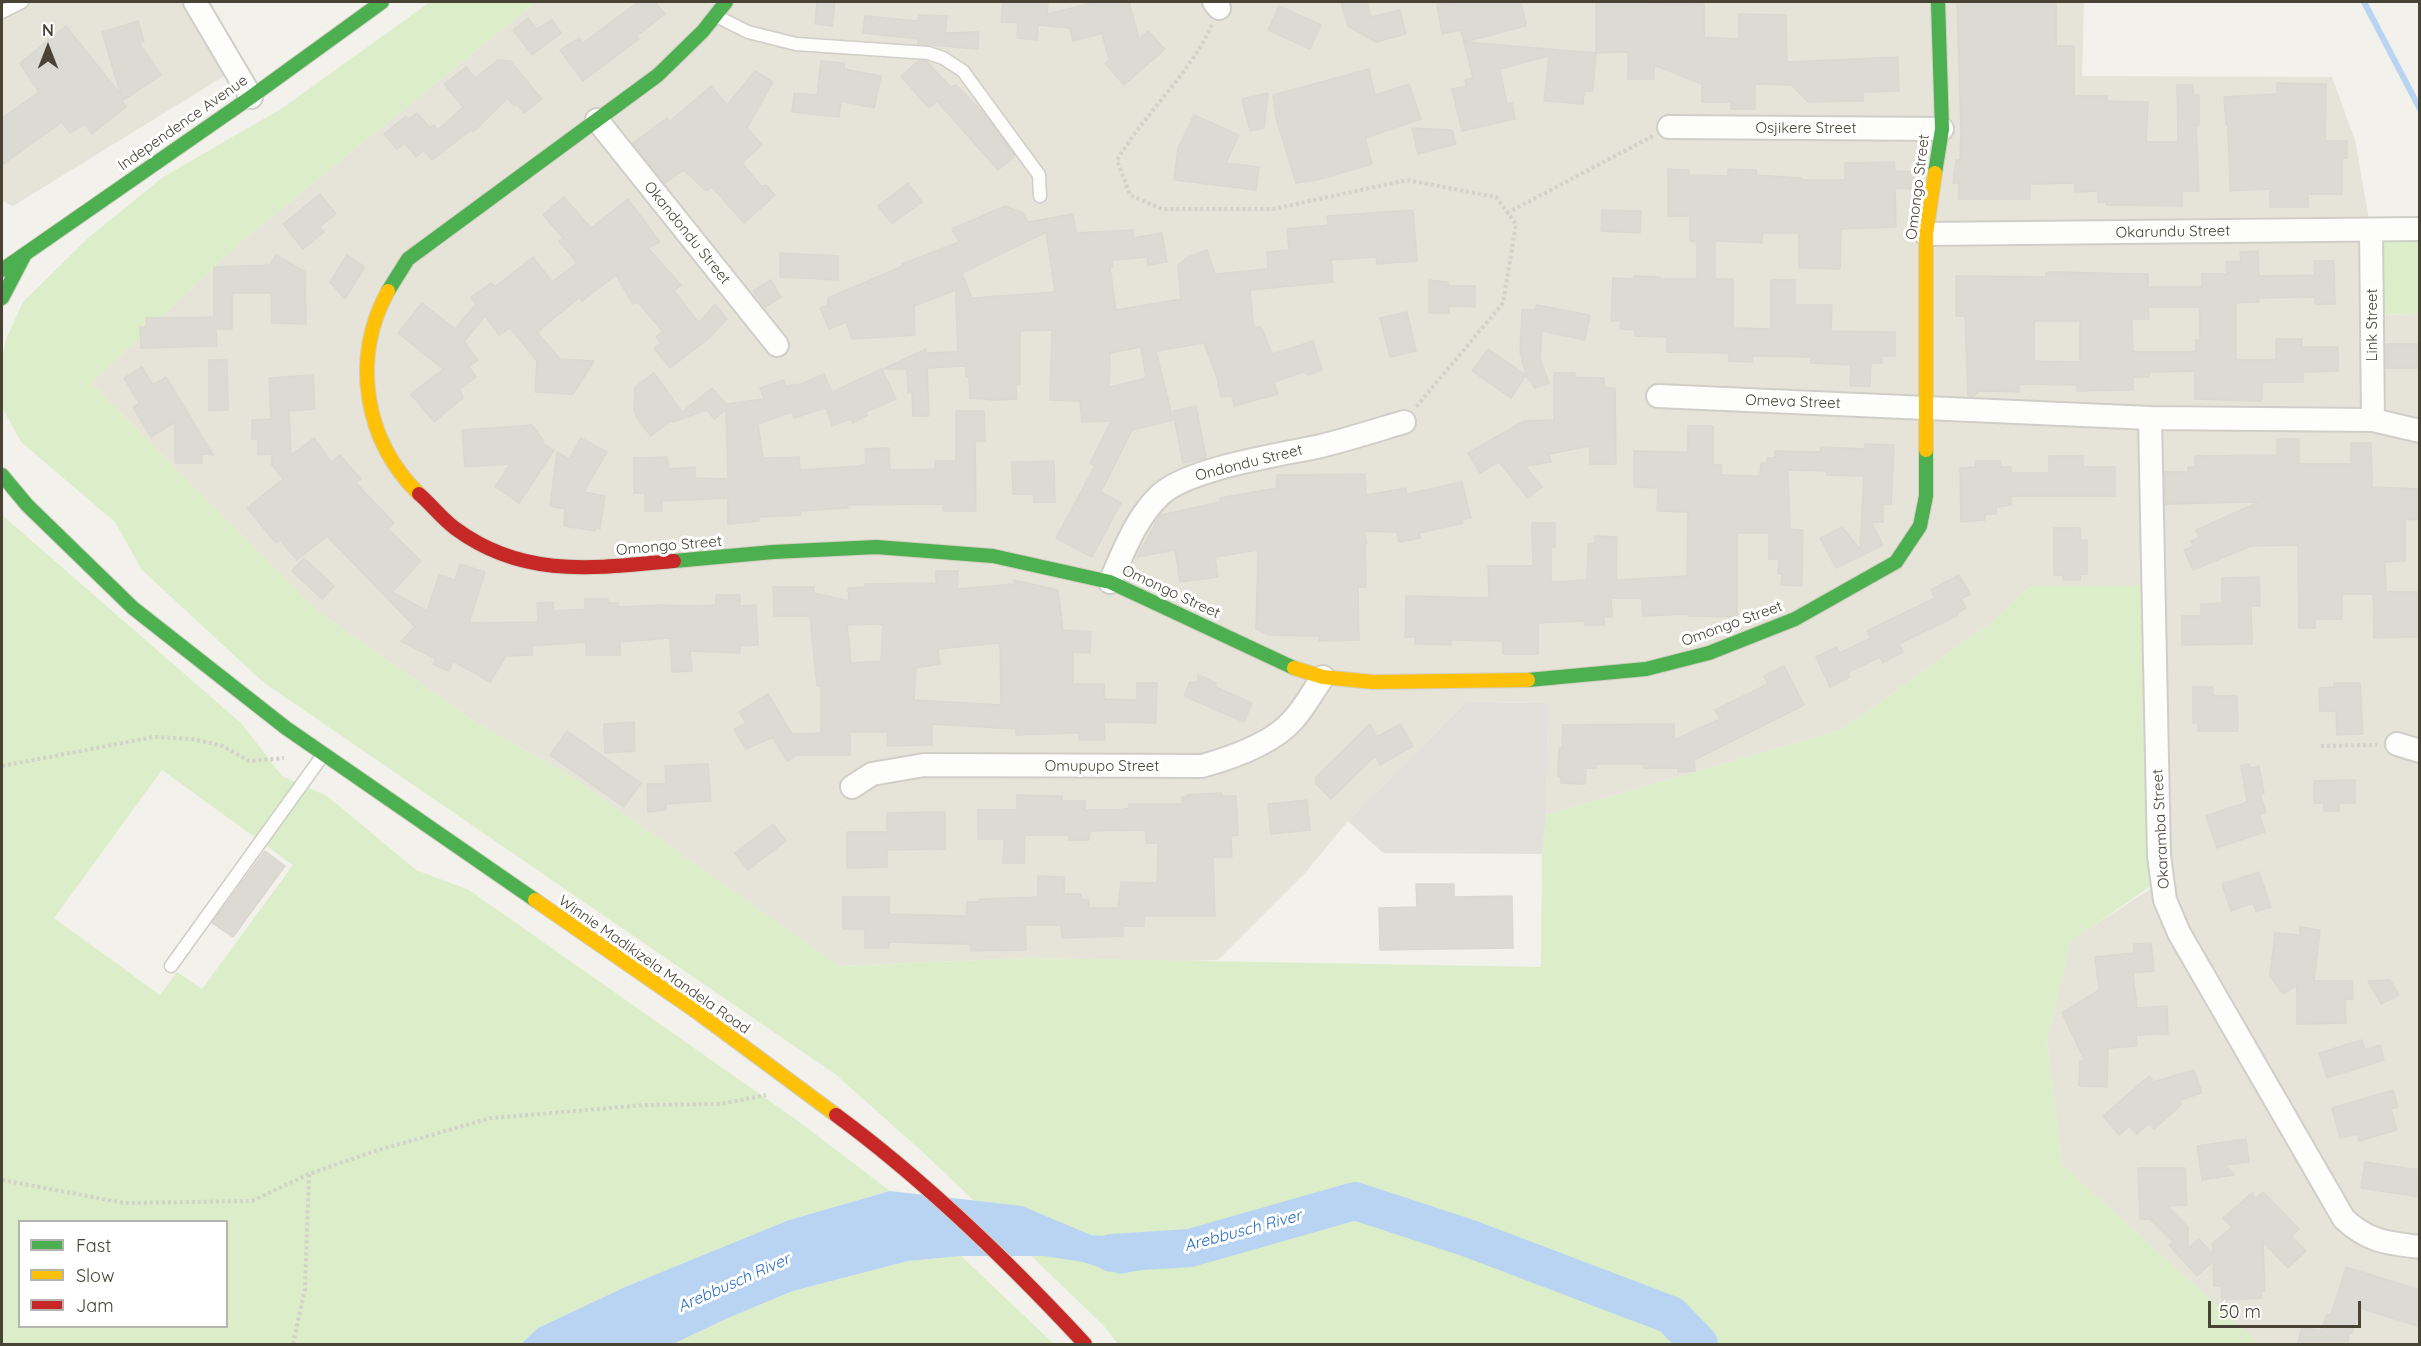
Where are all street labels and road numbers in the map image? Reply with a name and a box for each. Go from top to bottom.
street label: Independence Avenue [115,71,251,175]
street label: Osjikere Street [1756,119,1856,137]
street label: Omongo Street [1903,133,1933,241]
street label: Okandondu Street [640,178,734,288]
street label: Okarundu Street [2116,222,2230,242]
street label: Link Street [2363,289,2381,361]
street label: Omeva Street [1745,391,1841,413]
street label: Ondondu Street [1193,441,1305,485]
street label: Omongo Street [615,532,723,560]
street label: Omongo Street [1119,561,1223,623]
street label: Omongo Street [1679,597,1785,651]
street label: Omupupo Street [1045,757,1159,775]
street label: Okaramba Street [2149,769,2173,889]
street label: Winnie Madikizela Mandela Road [555,892,753,1038]

